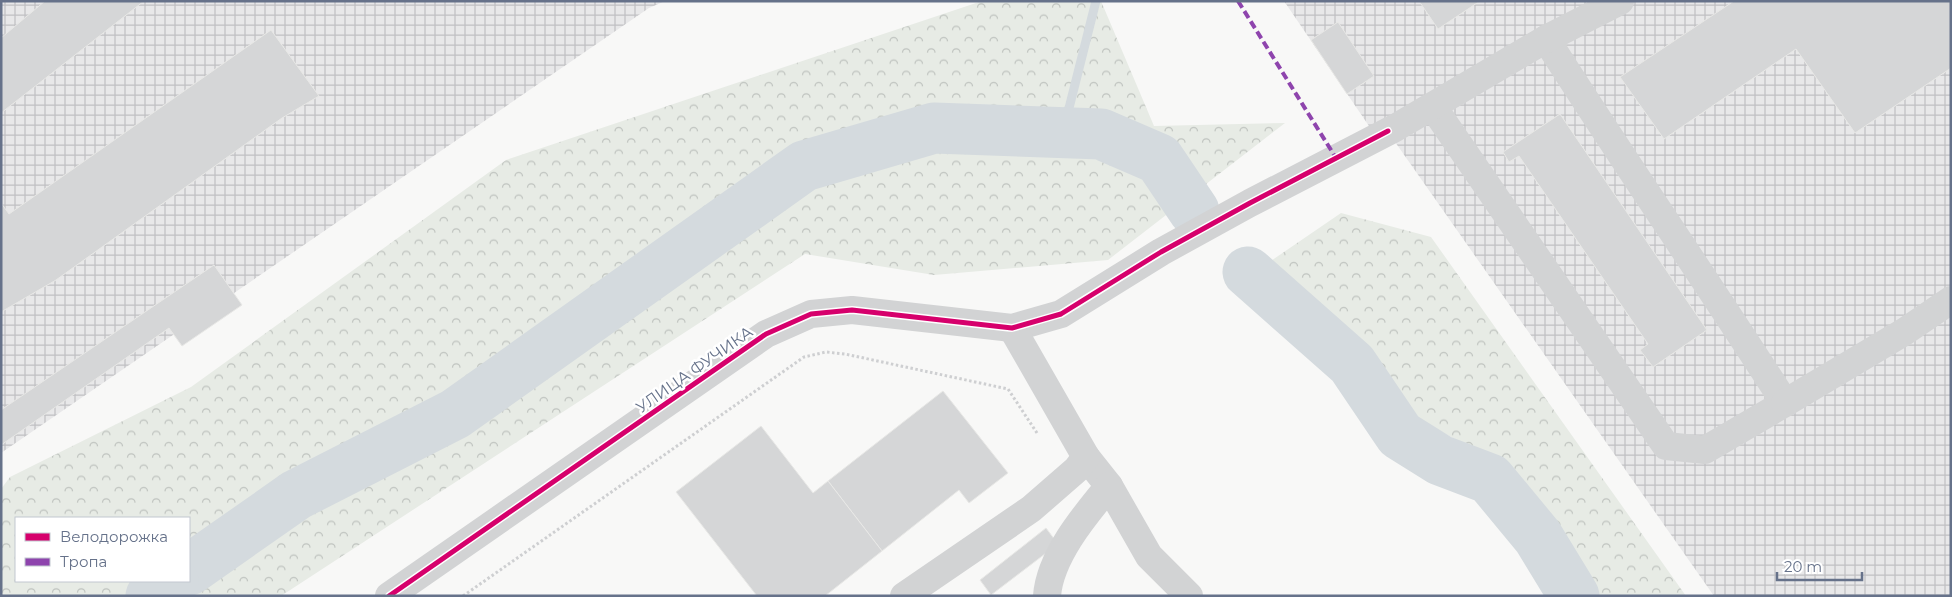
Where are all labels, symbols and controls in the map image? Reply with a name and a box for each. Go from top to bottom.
street label: УЛИЦА ФУЧИКА [632,322,756,417]
legend [15,517,190,582]
text: Велодорожка [60,527,168,546]
scale bar [1777,550,1862,582]
text: Тропа [60,552,107,571]
text: 20 m [1784,557,1822,576]

